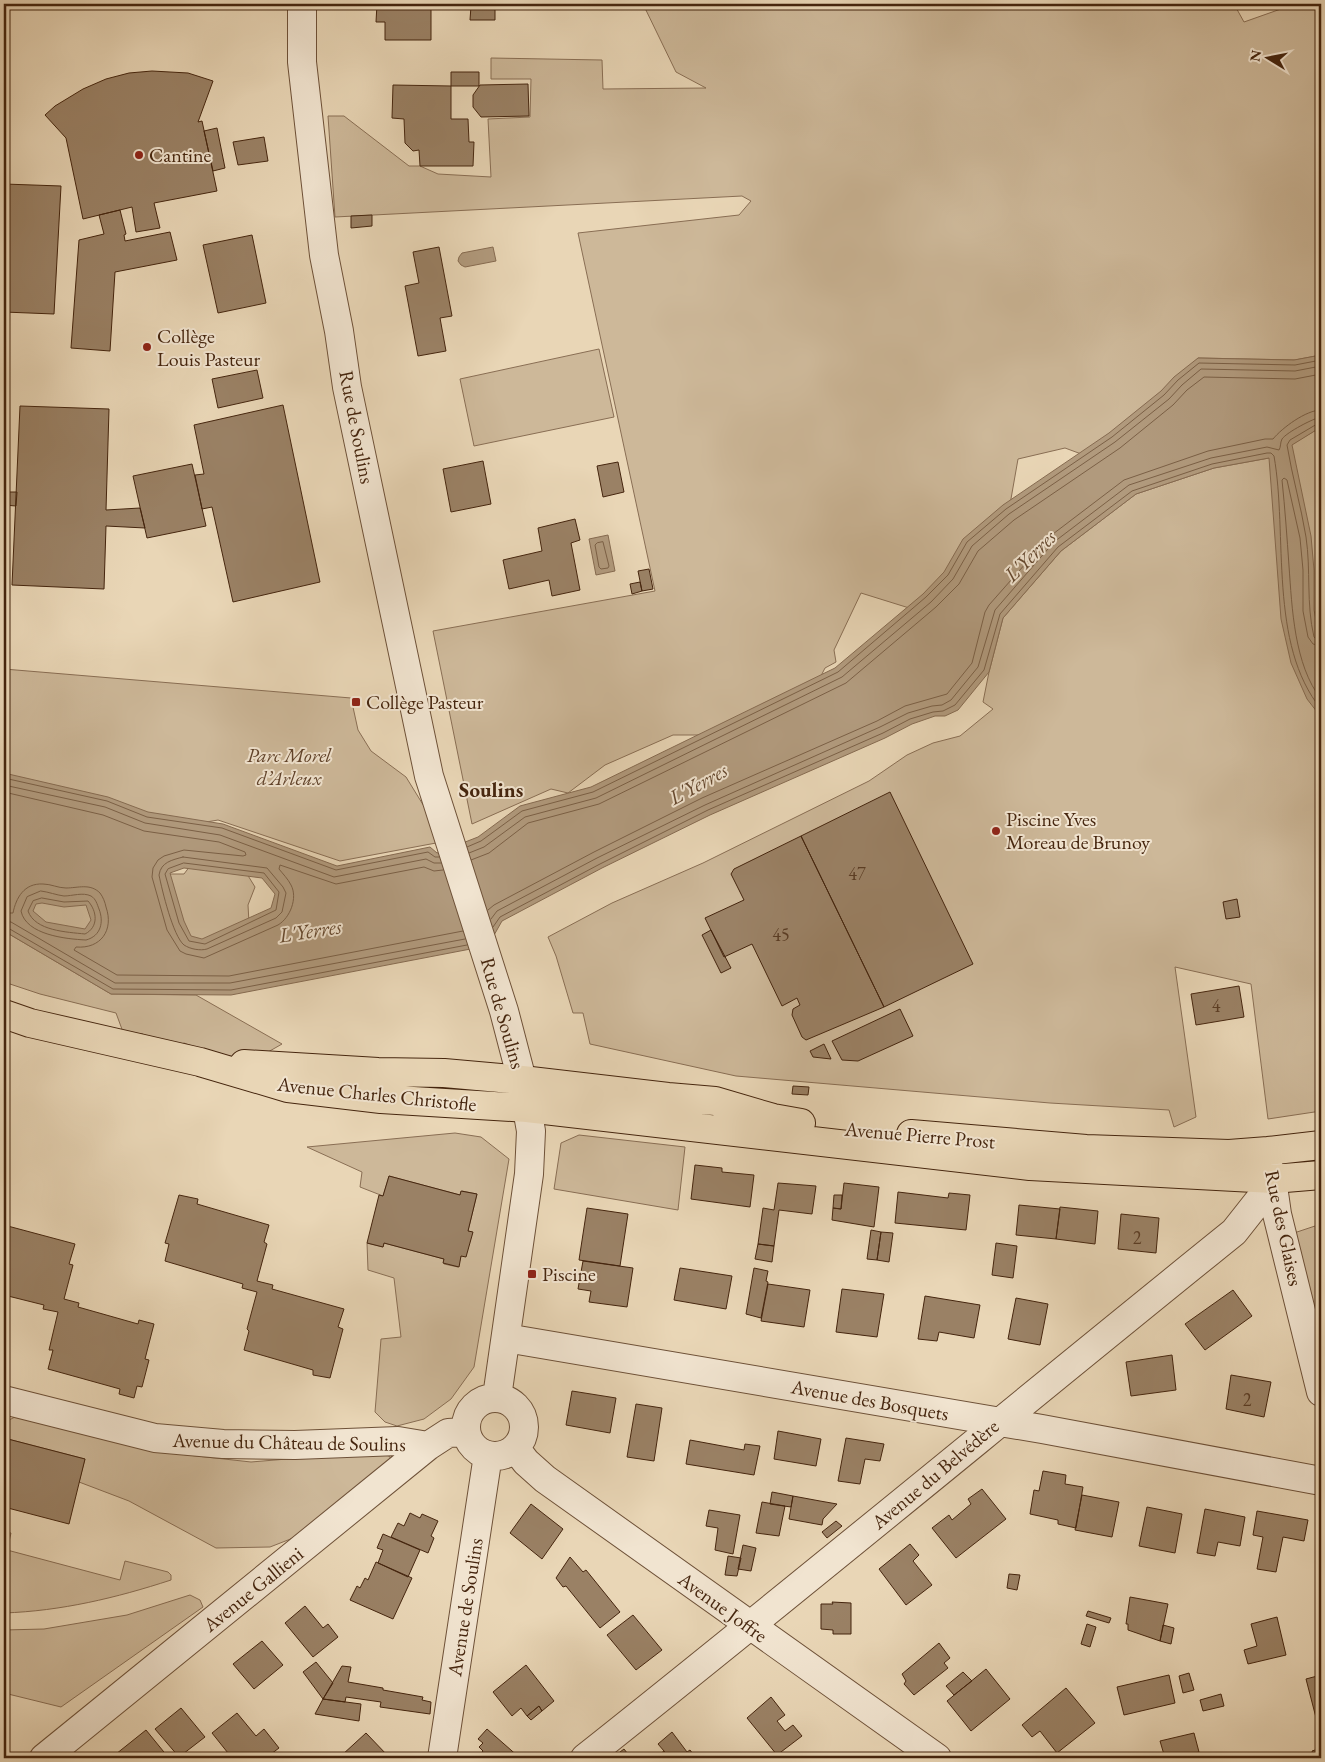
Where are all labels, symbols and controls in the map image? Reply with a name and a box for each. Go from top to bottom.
north arrow [1242,32,1292,82]
text: N [1245,48,1265,63]
place label: Cantine [149,142,211,168]
marker: Cantine [133,149,145,161]
place label: Collège Louis Pasteur [157,323,261,372]
marker: Collège Louis Pasteur [141,341,153,353]
street label: Rue de Soulins [333,368,381,486]
water label: L'Yerres [997,524,1062,588]
place label: Collège Pasteur [366,689,484,715]
marker: Collège Pasteur [350,696,362,708]
park label: Parc Morel d’Arleux [247,742,333,791]
water label: L'Yerres [663,756,732,811]
district label: Soulins [459,776,523,803]
place label: Piscine Yves Moreau de Brunoy [1006,806,1150,855]
marker: Piscine Yves Moreau de Brunoy [990,825,1002,837]
house number: 47 [848,862,866,885]
water label: L'Yerres [276,912,343,949]
house number: 45 [772,923,790,946]
street label: Rue de Soulins [475,954,531,1072]
house number: 4 [1212,994,1221,1017]
street label: Avenue Charles Christofle [275,1070,478,1117]
street label: Avenue Pierre Prost [843,1115,997,1155]
street label: Rue des Glaises [1259,1168,1309,1288]
house number: 2 [1133,1226,1142,1249]
place label: Piscine [542,1261,596,1287]
marker: Piscine [526,1268,538,1280]
street label: Avenue des Bosquets [788,1373,951,1427]
house number: 2 [1243,1388,1252,1411]
street label: Avenue du Belvédère [865,1413,1004,1536]
street label: Avenue du Château de Soulins [171,1427,406,1457]
street label: Avenue de Soulins [441,1536,489,1679]
street label: Avenue Gallieni [197,1541,309,1638]
street label: Avenue Joffre [672,1565,773,1648]

